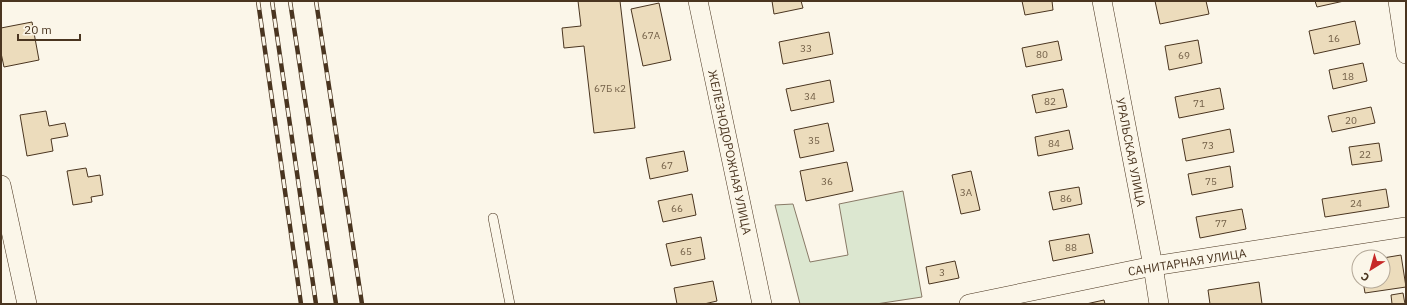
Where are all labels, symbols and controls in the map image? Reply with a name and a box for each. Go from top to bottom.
scale bar [18,16,80,42]
text: 20 m [24,22,52,37]
house number: 67А [642,29,661,42]
house number: 16 [1328,32,1340,45]
house number: 33 [800,42,812,55]
house number: 80 [1036,48,1048,61]
house number: 69 [1178,49,1190,62]
street label: ЖЕЛЕЗНОДОРОЖНАЯ УЛИЦА [705,68,755,236]
house number: 18 [1342,70,1354,83]
house number: 67Б к2 [594,82,626,95]
house number: 34 [804,90,816,103]
house number: 82 [1044,95,1056,108]
street label: УРАЛЬСКАЯ УЛИЦА [1113,96,1149,208]
house number: 71 [1193,97,1205,110]
house number: 20 [1345,114,1357,127]
house number: 35 [808,134,820,147]
house number: 84 [1048,137,1060,150]
house number: 73 [1202,139,1214,152]
house number: 22 [1359,148,1371,161]
house number: 67 [661,159,673,172]
house number: 36 [821,175,833,188]
house number: 75 [1205,175,1217,188]
house number: 3А [960,186,973,199]
house number: 86 [1060,192,1072,205]
house number: 24 [1350,197,1362,210]
house number: 66 [671,202,683,215]
house number: 77 [1215,217,1227,230]
house number: 88 [1065,241,1077,254]
house number: 65 [680,245,692,258]
street label: САНИТАРНАЯ УЛИЦА [1127,245,1248,279]
north arrow [1351,249,1391,289]
house number: 3 [939,266,945,279]
text: С [1358,269,1372,285]

